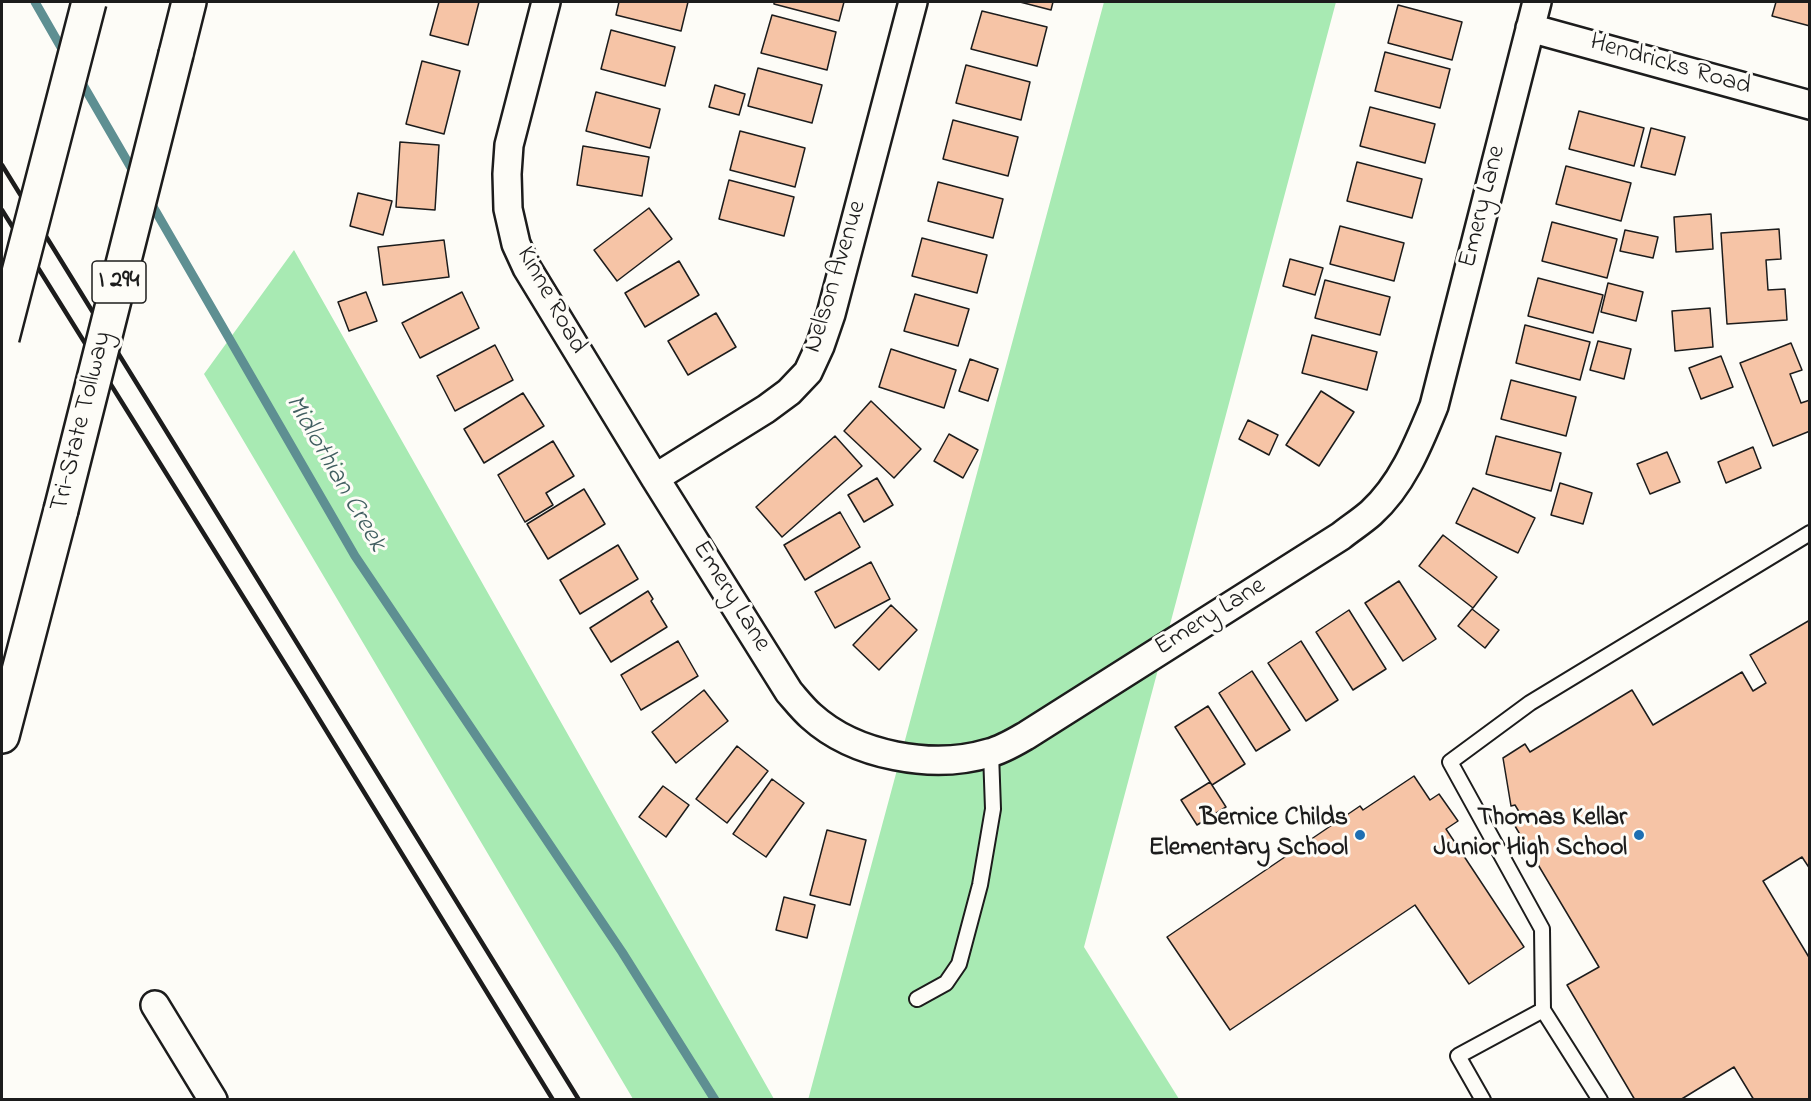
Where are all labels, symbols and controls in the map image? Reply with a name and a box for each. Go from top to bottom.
street label: Hendricks Road [1586,28,1754,104]
street label: Emery Lane [1454,143,1514,271]
street label: Nelson Avenue [799,197,875,357]
street label: Kinne Road [508,242,592,360]
road number: I 294 [92,261,146,303]
street label: Tri-State Tollway [46,329,120,515]
water label: Midlothian Creek [276,390,392,558]
street label: Emery Lane [684,536,776,658]
street label: Emery Lane [1150,572,1272,664]
place label: Bernice Childs Elementary School [1149,804,1348,866]
place label: Thomas Kellar Junior High School [1433,804,1627,866]
marker: Bernice Childs Elementary School [1353,828,1367,842]
marker: Thomas Kellar Junior High School [1632,828,1646,842]

